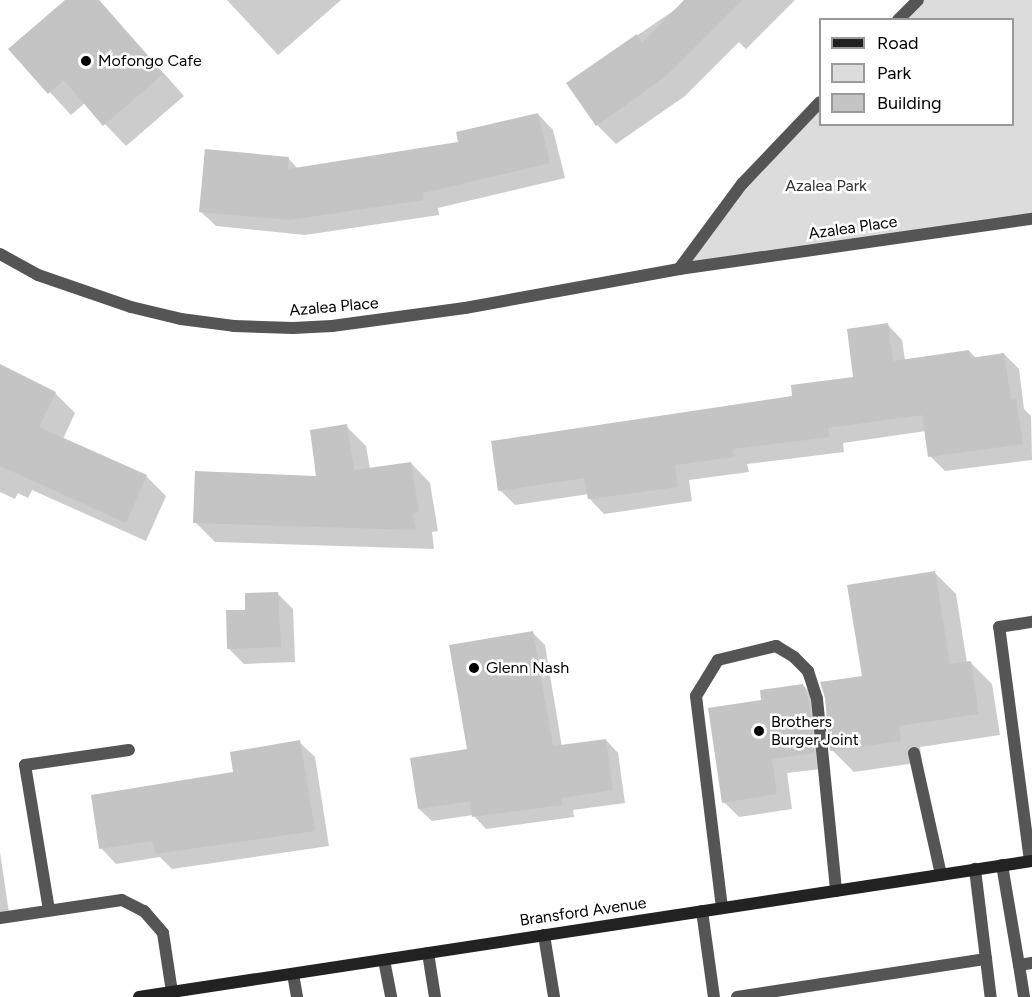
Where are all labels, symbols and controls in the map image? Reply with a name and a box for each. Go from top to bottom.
legend [819,18,1014,126]
text: Road [877,32,918,54]
place label: Mofongo Cafe [98,51,202,71]
marker: Mofongo Cafe [79,54,93,68]
text: Park [877,62,911,84]
text: Building [877,92,942,114]
park label: Azalea Park [785,176,867,196]
street label: Azalea Place [807,212,899,244]
street label: Azalea Place [289,294,379,320]
place label: Glenn Nash [486,658,569,678]
marker: Glenn Nash [467,661,481,675]
place label: Brothers Burger Joint [771,712,859,750]
marker: Brothers Burger Joint [752,724,766,738]
street label: Bransford Avenue [518,894,648,930]

